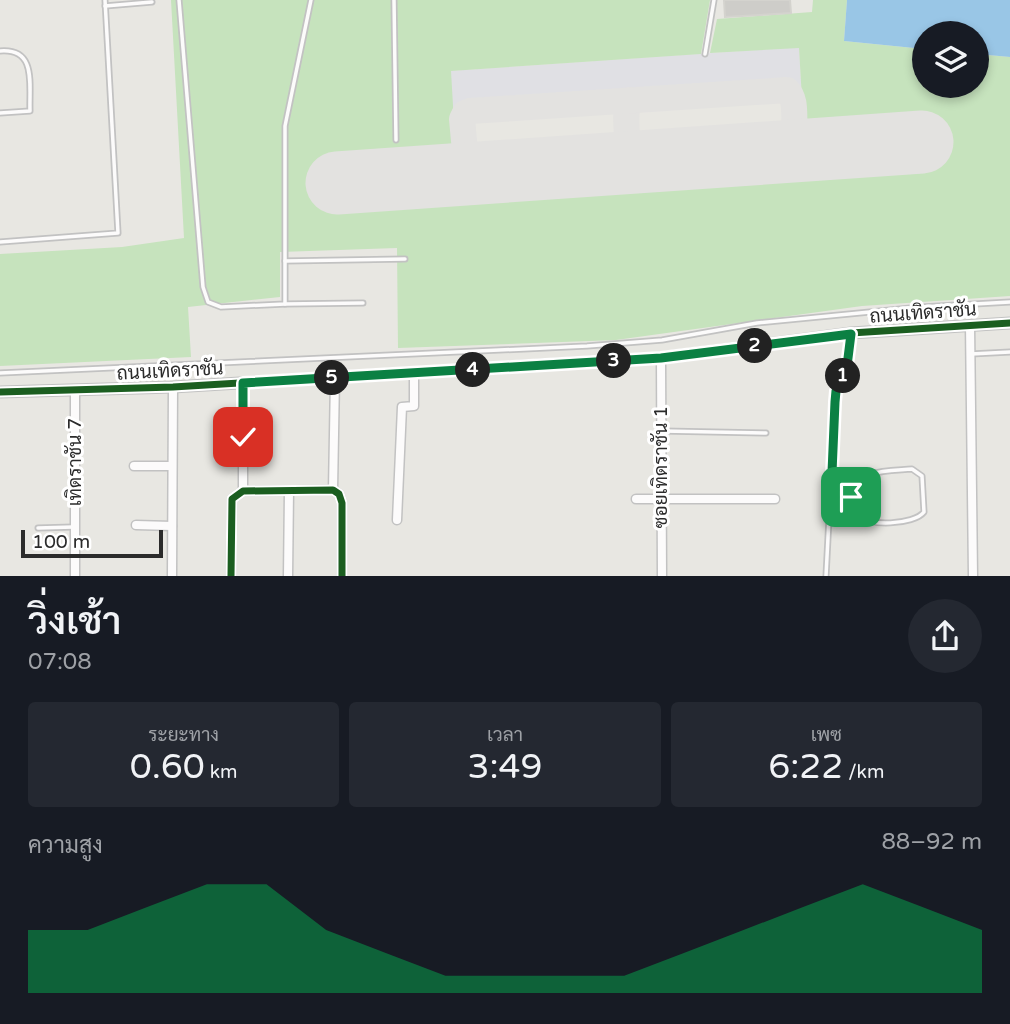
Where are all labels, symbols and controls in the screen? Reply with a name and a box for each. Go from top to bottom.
map controls [912,21,989,98]
button: layers [912,21,989,98]
street label: ถนนเทิดราชัน [869,298,977,328]
pin: 2 [738,328,772,364]
text: 2 [749,334,760,356]
pin: 3 [596,344,632,378]
text: 3 [608,349,619,371]
pin: 4 [456,352,490,388]
street label: ถนนเทิดราชัน [116,357,224,385]
text: 4 [467,358,478,380]
pin: 1 [826,358,860,394]
pin: 5 [314,360,350,396]
text: 1 [837,364,848,386]
text: 5 [326,366,337,388]
street label: ซอยเทิดราชัน 1 [650,406,672,528]
pin [213,407,273,467]
street label: เทิดราชัน 7 [64,418,86,506]
icon: check [224,418,262,456]
pin [821,467,881,527]
icon: arrive [832,478,870,516]
scale bar [21,527,163,559]
text: 100 m [32,531,90,553]
text: วิ่งเช้า [28,599,121,645]
button: share [908,599,982,673]
text: 07:08 [28,648,92,676]
text: ระยะทาง [148,724,219,746]
text: เวลา [487,724,523,746]
text: เพซ [811,724,842,746]
text: 0.60 [130,746,205,788]
text: 3:49 [467,746,543,788]
text: 6:22 [768,746,843,788]
text: km [205,761,238,783]
text: /km [843,761,884,783]
text: 88–92 m [881,828,982,856]
text: ความสูง [28,832,103,860]

